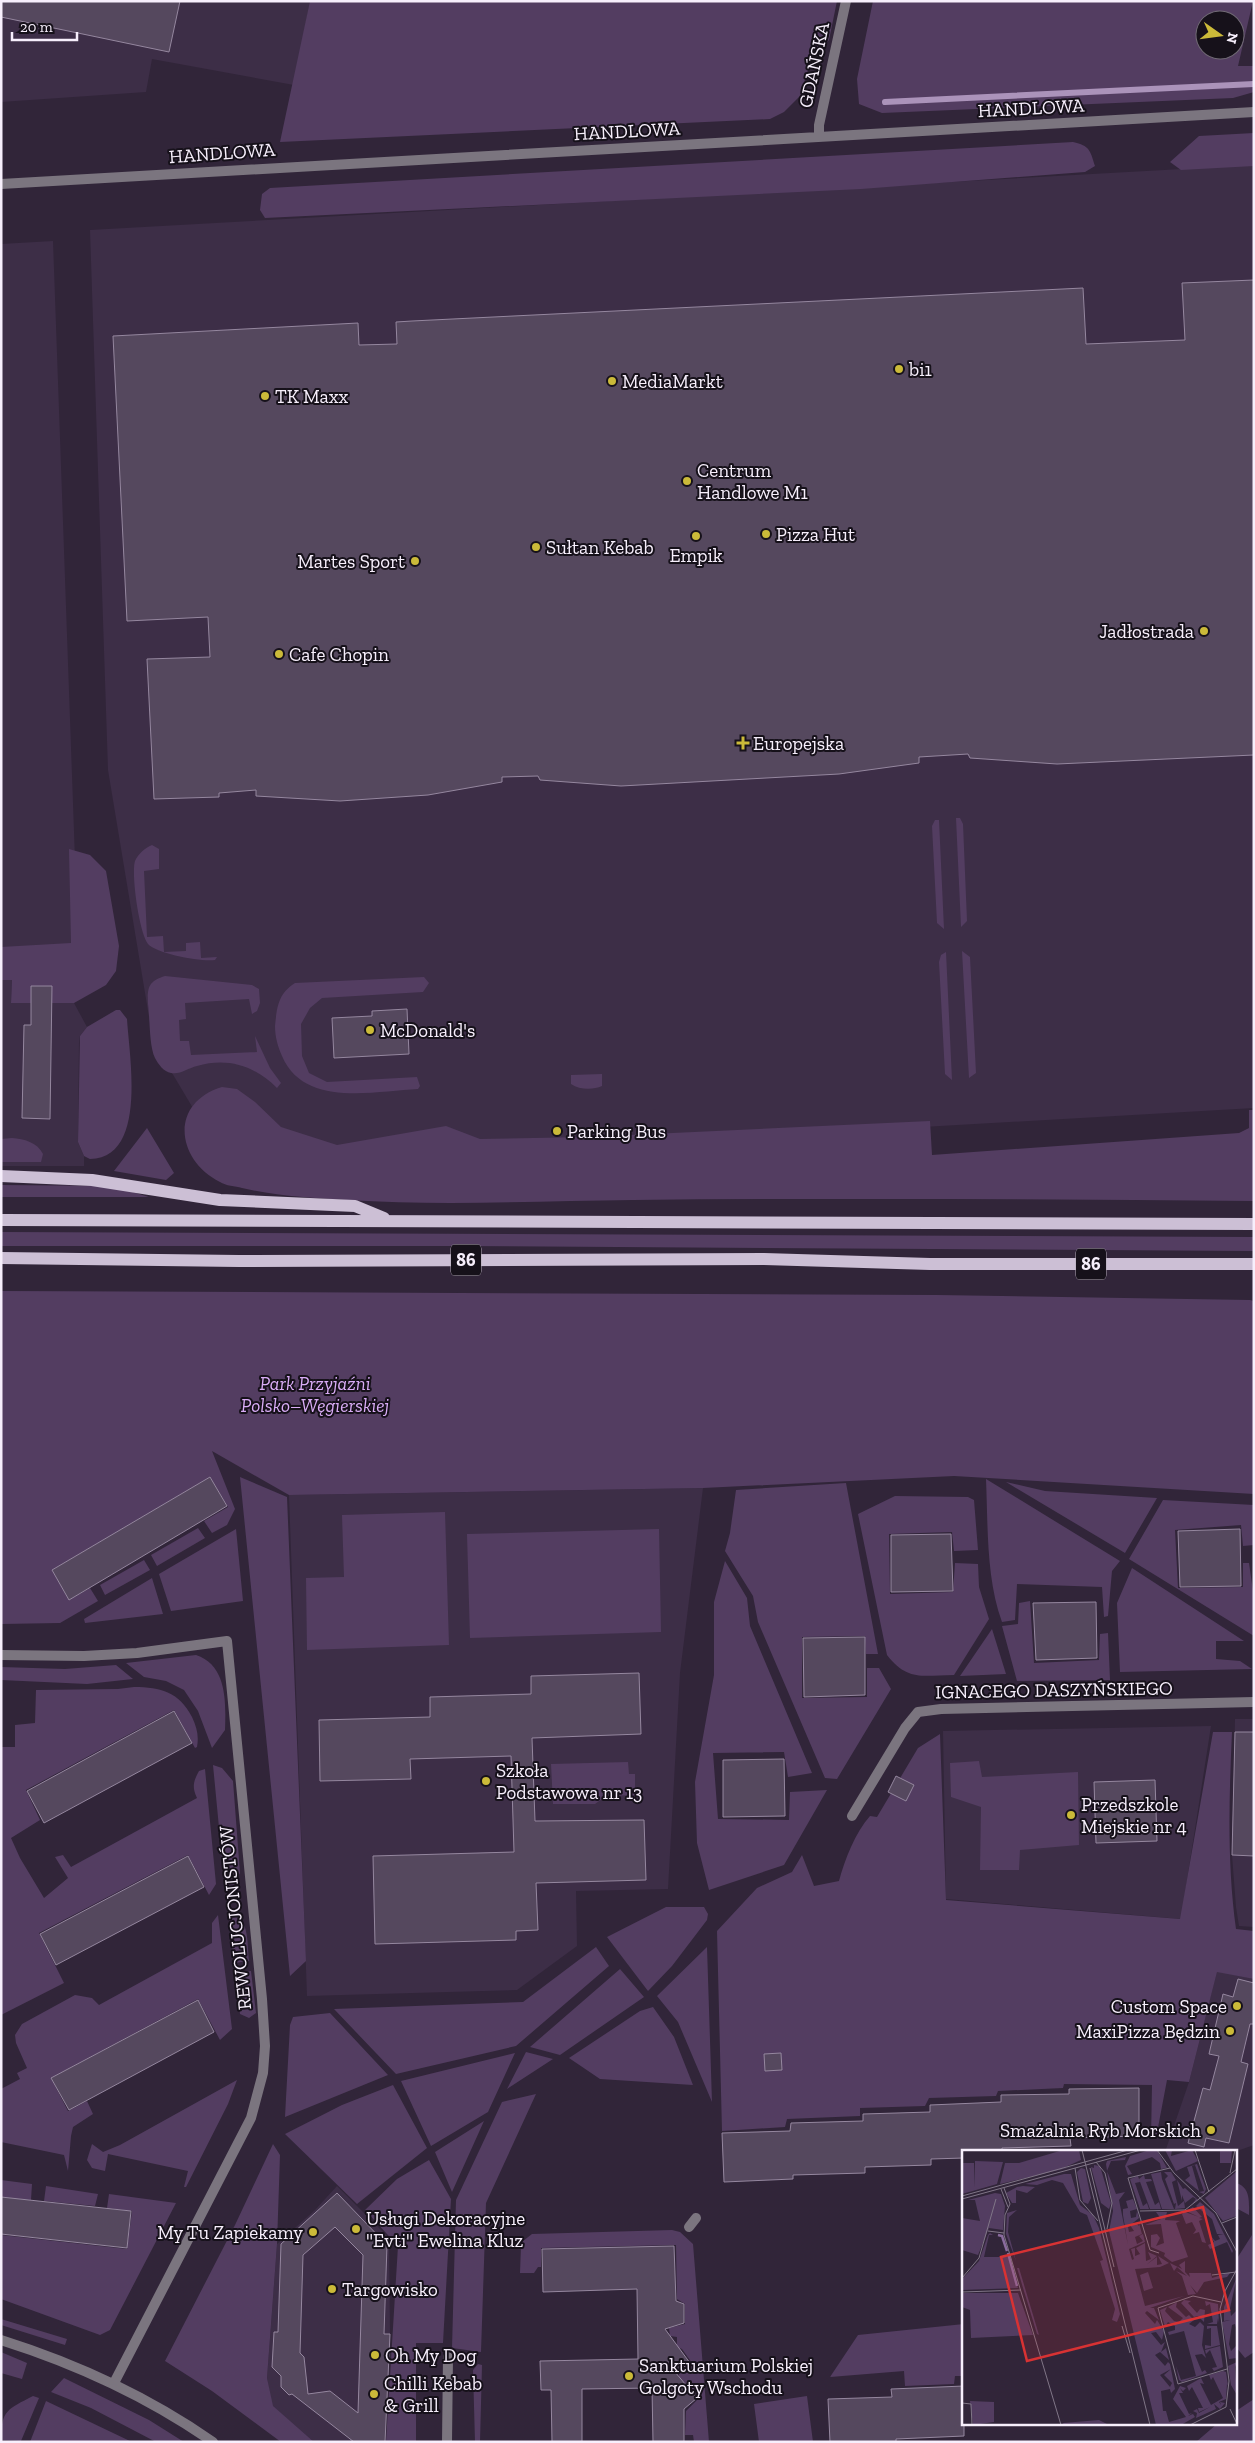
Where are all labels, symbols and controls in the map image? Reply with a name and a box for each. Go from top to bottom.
scale bar [12,10,78,42]
north arrow [1195,10,1245,60]
text: 20 m [20,18,53,36]
street label: GDAŃSKA [794,19,834,110]
text: N [1223,31,1242,46]
street label: HANDLOWA [977,94,1086,122]
street label: HANDLOWA [573,117,682,145]
street label: HANDLOWA [168,138,277,168]
place label: bi1 [908,358,932,381]
marker: bi1 [893,363,905,375]
place label: MediaMarkt [622,370,723,393]
marker: MediaMarkt [606,375,618,387]
place label: TK Maxx [275,385,349,408]
marker: TK Maxx [259,390,271,402]
place label: Centrum Handlowe M1 [697,459,808,504]
marker: Centrum Handlowe M1 [681,475,693,487]
place label: Pizza Hut [776,523,855,546]
marker: Pizza Hut [760,528,772,540]
marker: Empik [690,530,702,542]
place label: Sułtan Kebab [546,536,654,559]
marker: Sułtan Kebab [530,541,542,553]
place label: Empik [669,544,723,567]
place label: Martes Sport [297,550,405,573]
marker: Martes Sport [409,555,421,567]
place label: Jadłostrada [1099,620,1194,643]
marker: Jadłostrada [1198,625,1210,637]
place label: Cafe Chopin [289,643,389,666]
marker: Cafe Chopin [273,648,285,660]
place label: Europejska [753,732,844,755]
marker: Europejska [737,737,749,749]
place label: McDonald's [380,1019,475,1042]
marker: McDonald's [364,1024,376,1036]
place label: Parking Bus [567,1120,666,1143]
marker: Parking Bus [551,1125,563,1137]
road number: 86 [451,1244,481,1276]
road number: 86 [1076,1248,1106,1280]
park label: Park Przyjaźni Polsko–Węgierskiej [241,1372,390,1417]
street label: IGNACEGO DASZYŃSKIEGO [935,1676,1173,1704]
place label: Szkoła Podstawowa nr 13 [496,1759,642,1804]
marker: Szkoła Podstawowa nr 13 [480,1775,492,1787]
place label: Przedszkole Miejskie nr 4 [1081,1793,1187,1838]
marker: Przedszkole Miejskie nr 4 [1065,1809,1077,1821]
street label: REWOLUCJONISTÓW [214,1825,256,2011]
place label: Custom Space [1111,1995,1227,2018]
marker: Custom Space [1231,2000,1243,2012]
place label: MaxiPizza Będzin [1076,2020,1220,2043]
marker: MaxiPizza Będzin [1224,2025,1236,2037]
place label: Smażalnia Ryb Morskich [1000,2119,1201,2142]
marker: Smażalnia Ryb Morskich [1205,2124,1217,2136]
inset map [962,2150,1238,2426]
place label: Usługi Dekoracyjne "Evti" Ewelina Kluz [366,2207,525,2252]
place label: My Tu Zapiekamy [157,2221,303,2244]
marker: Usługi Dekoracyjne "Evti" Ewelina Kluz [350,2223,362,2235]
marker: My Tu Zapiekamy [307,2226,319,2238]
place label: Targowisko [342,2278,438,2301]
marker: Targowisko [326,2283,338,2295]
place label: Oh My Dog [385,2344,477,2367]
marker: Oh My Dog [369,2349,381,2361]
place label: Sanktuarium Polskiej Golgoty Wschodu [639,2354,813,2399]
marker: Sanktuarium Polskiej Golgoty Wschodu [623,2370,635,2382]
place label: Chilli Kebab & Grill [384,2372,482,2417]
marker: Chilli Kebab & Grill [368,2388,380,2400]

